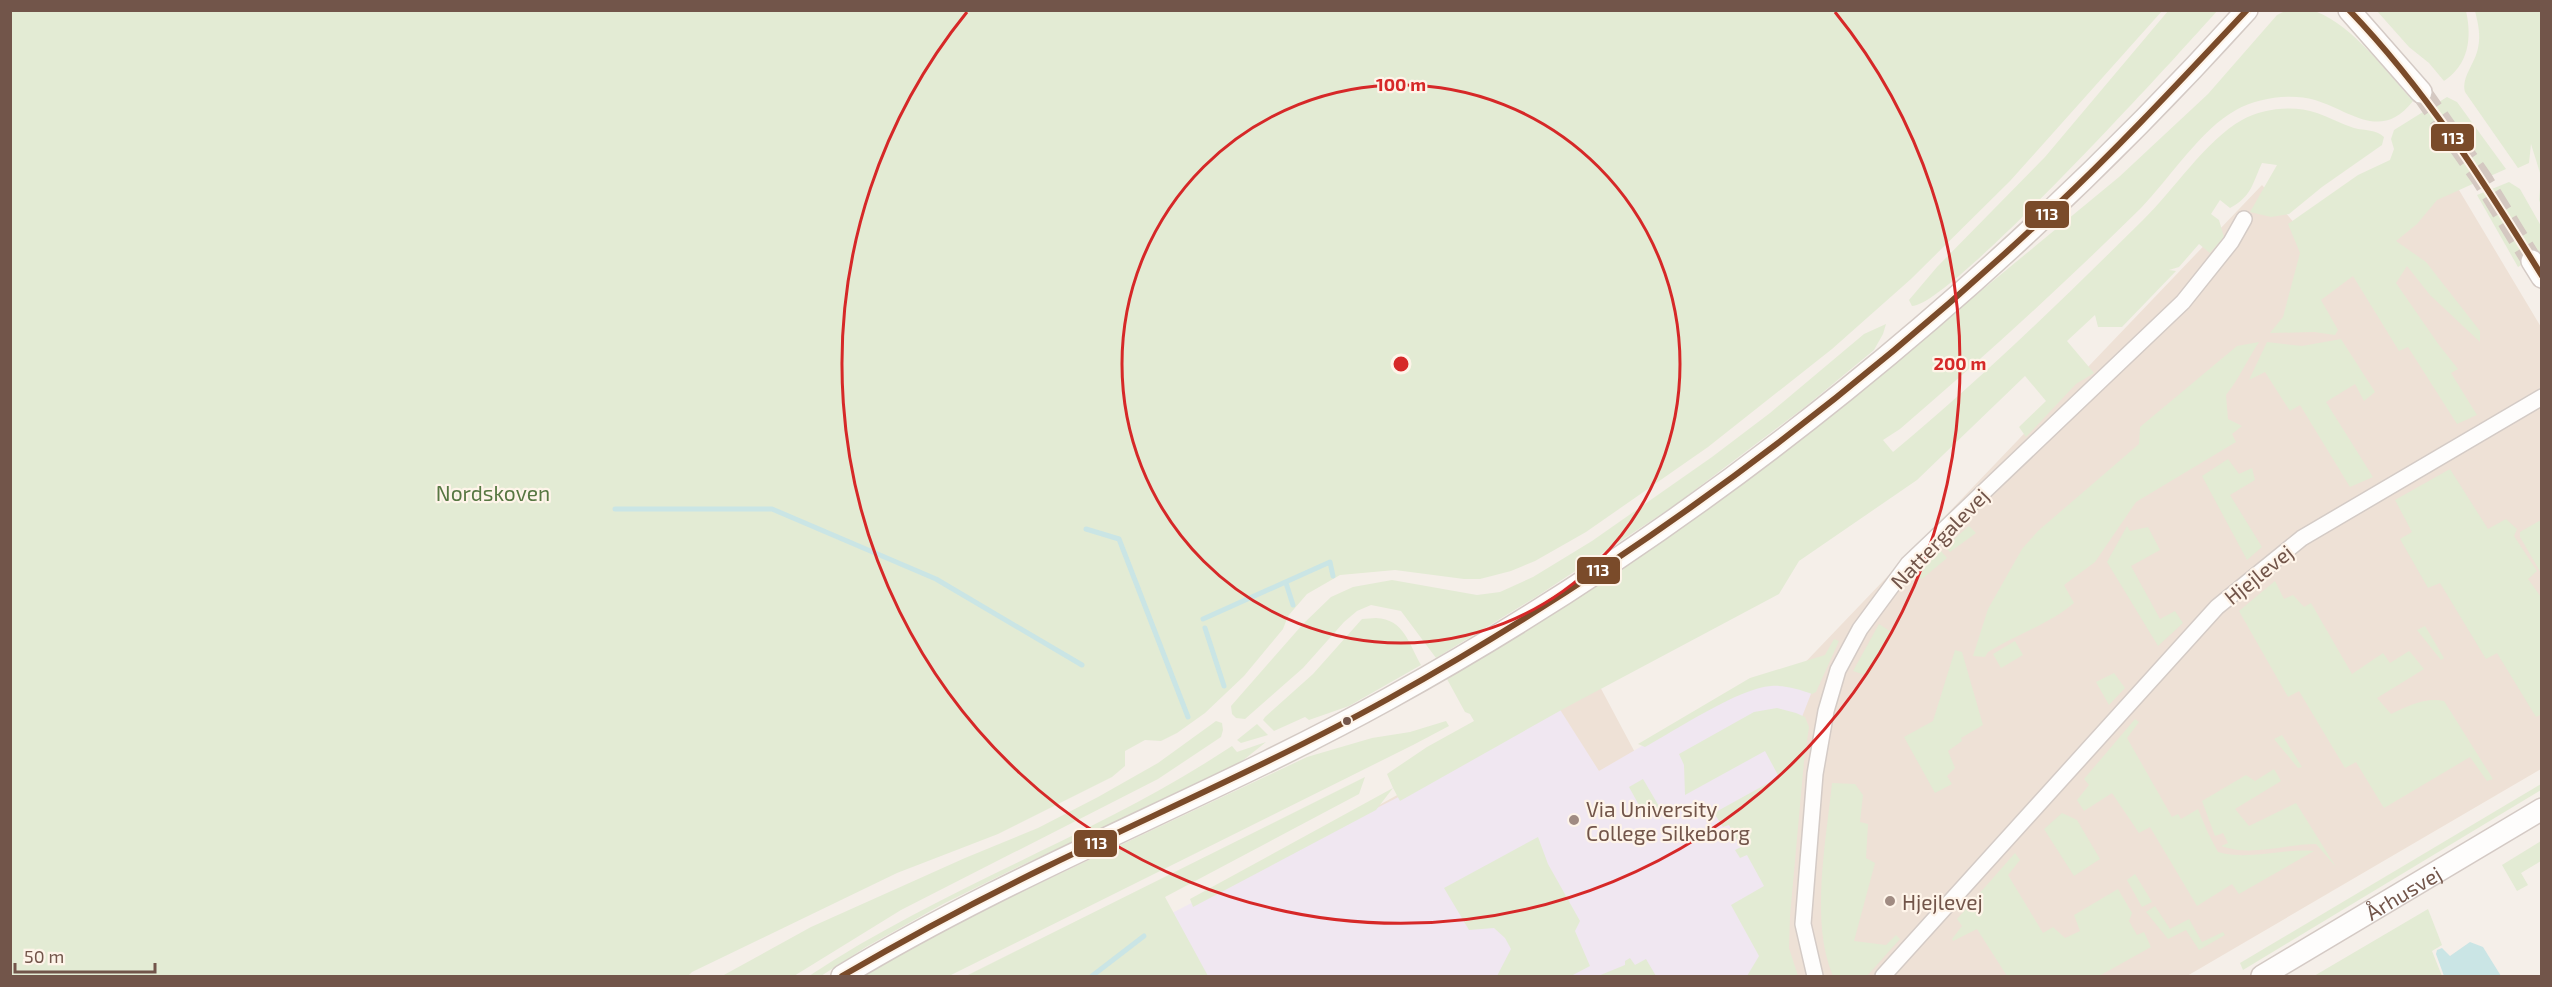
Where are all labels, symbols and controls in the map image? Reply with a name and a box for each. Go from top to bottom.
text: 100 m [1376,73,1426,95]
line badge: 113 [2430,123,2475,152]
text: 113 [2442,128,2464,147]
line badge: 113 [2024,200,2070,229]
text: 113 [2036,204,2058,223]
text: 200 m [1934,352,1986,374]
centre of rings [1391,354,1411,374]
park label: Nordskoven [436,480,550,505]
street label: Nattergalevej [1885,483,1994,594]
street label: Hjejlevej [2219,539,2298,610]
line badge: 113 [1576,556,1621,585]
text: 113 [1587,560,1609,579]
unlabelled marker [1341,715,1353,727]
place label: Via University College Silkeborg [1586,796,1750,845]
marker: Via University College Silkeborg [1567,813,1581,827]
line badge: 113 [1073,829,1118,858]
text: 113 [1085,833,1107,852]
street label: Århusvej [2360,860,2446,924]
place label: Hjejlevej [1902,889,1983,915]
marker: Hjejlevej [1883,894,1897,908]
scale bar [15,936,154,974]
text: 50 m [24,945,64,967]

